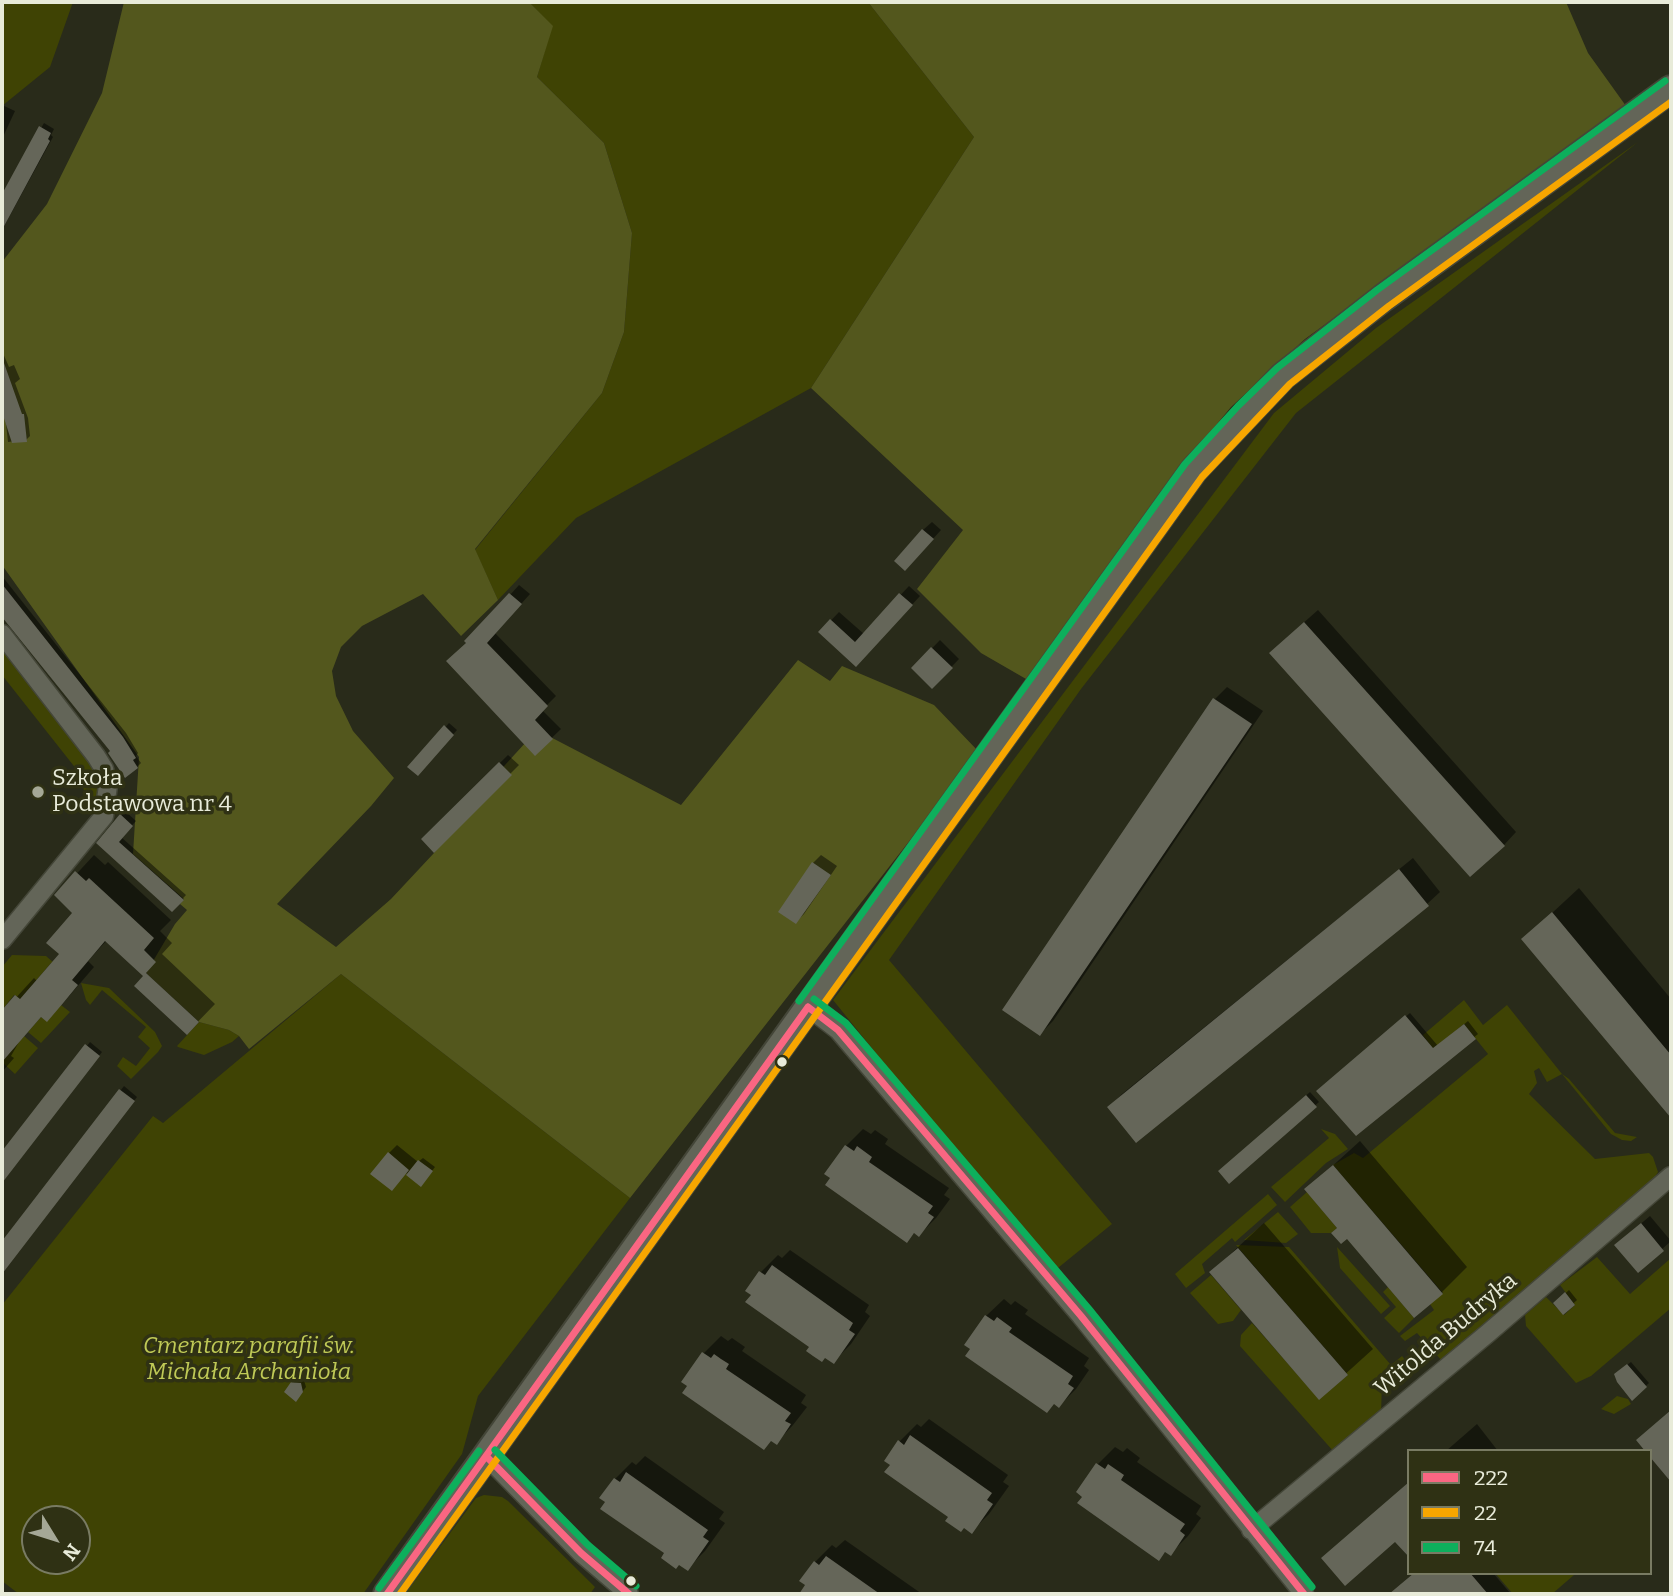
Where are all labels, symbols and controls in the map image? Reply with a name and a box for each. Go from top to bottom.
place label: Szkoła Podstawowa nr 4 [52,765,232,819]
marker: Szkoła Podstawowa nr 4 [30,784,46,800]
unlabelled marker [775,1055,789,1069]
street label: Witolda Budryka [1369,1267,1523,1403]
park label: Cmentarz parafii św. Michała Archanioła [143,1333,355,1387]
legend [1407,1449,1652,1575]
text: 222 [1474,1465,1508,1491]
text: 22 [1474,1500,1497,1526]
north arrow [21,1505,91,1575]
text: 74 [1474,1535,1497,1561]
text: N [58,1539,85,1565]
unlabelled marker [624,1574,638,1588]

